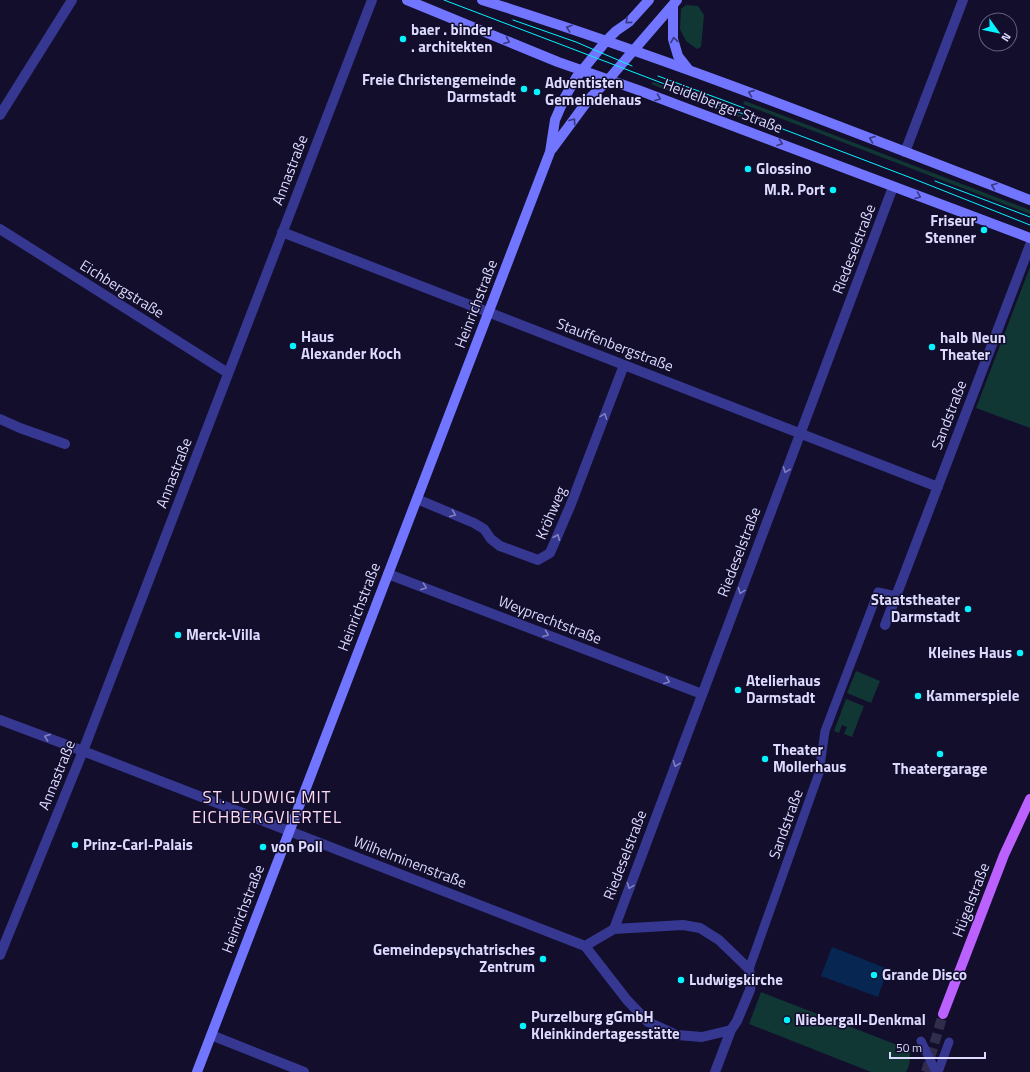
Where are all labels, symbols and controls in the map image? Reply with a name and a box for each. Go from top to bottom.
north arrow [978,12,1018,52]
one-way arrow [625,17,633,24]
place label: baer . binder . architekten [411,18,493,58]
one-way arrow [566,25,573,33]
text: N [998,30,1015,45]
marker: baer . binder . architekten [398,34,408,44]
one-way arrow [504,37,511,45]
one-way arrow [670,37,679,43]
place label: Freie Christengemeinde Darmstadt [362,68,517,108]
place label: Adventisten Gemeindehaus [545,71,641,111]
street label: Heidelberger Straße [660,72,786,139]
marker: Freie Christengemeinde Darmstadt [519,84,529,94]
marker: Adventisten Gemeindehaus [532,87,542,97]
one-way arrow [747,90,754,98]
one-way arrow [655,93,662,101]
one-way arrow [568,118,575,125]
street label: Annastraße [266,131,313,208]
one-way arrow [869,136,876,144]
one-way arrow [776,139,783,147]
place label: Glossino [756,157,812,180]
marker: Glossino [743,164,753,174]
place label: M.R. Port [764,178,826,201]
one-way arrow [990,183,997,191]
marker: M.R. Port [828,185,838,195]
one-way arrow [914,191,921,199]
street label: Riedeselstraße [826,200,881,297]
place label: Friseur Stenner [925,209,976,249]
marker: Friseur Stenner [979,225,989,235]
street label: Eichbergstraße [76,253,169,324]
street label: Heinrichstraße [448,256,503,351]
street label: Stauffenbergstraße [553,312,677,377]
place label: Haus Alexander Koch [301,325,401,365]
place label: halb Neun Theater [940,326,1006,366]
marker: Haus Alexander Koch [288,341,298,351]
marker: halb Neun Theater [927,342,937,352]
street label: Sandstraße [925,377,972,453]
one-way arrow [600,413,608,420]
street label: Annastraße [150,434,197,511]
one-way arrow [783,466,791,473]
street label: Kröhweg [529,482,572,543]
street label: Riedeselstraße [711,503,766,600]
one-way arrow [448,509,456,517]
one-way arrow [552,534,560,542]
street label: Heinrichstraße [331,559,386,654]
one-way arrow [421,583,428,591]
one-way arrow [737,588,745,595]
place label: Staatstheater Darmstadt [871,588,961,628]
street label: Weyprechtstraße [495,589,605,650]
marker: Staatstheater Darmstadt [963,604,973,614]
place label: Merck-Villa [186,623,261,646]
one-way arrow [542,629,549,637]
marker: Merck-Villa [173,630,183,640]
place label: Kleines Haus [928,641,1012,664]
marker: Kleines Haus [1015,648,1025,658]
place label: Atelierhaus Darmstadt [746,669,820,709]
one-way arrow [664,676,671,684]
place label: Kammerspiele [926,684,1020,707]
marker: Atelierhaus Darmstadt [733,685,743,695]
marker: Kammerspiele [913,691,923,701]
one-way arrow [43,734,50,742]
street label: Annastraße [32,736,81,813]
place label: Theater Mollerhaus [773,738,846,778]
marker: Theatergarage [935,749,945,759]
marker: Theater Mollerhaus [760,754,770,764]
place label: Theatergarage [893,757,988,780]
one-way arrow [672,760,680,767]
district label: ST. LUDWIG MIT EICHBERGVIERTEL [192,784,342,830]
street label: Sandstraße [762,786,809,862]
street label: Riedeselstraße [597,806,652,903]
street label: Wilhelminenstraße [350,829,470,894]
place label: Prinz-Carl-Palais [83,833,193,856]
place label: von Poll [271,835,323,858]
marker: Prinz-Carl-Palais [70,840,80,850]
marker: von Poll [258,842,268,852]
street label: Hügelstraße [946,859,995,940]
street label: Heinrichstraße [215,861,270,956]
one-way arrow [626,882,634,889]
place label: Gemeindepsychatrisches Zentrum [373,938,535,978]
marker: Gemeindepsychatrisches Zentrum [538,954,548,964]
place label: Grande Disco [882,963,967,986]
place label: Ludwigskirche [689,968,783,991]
marker: Grande Disco [869,970,879,980]
marker: Ludwigskirche [676,975,686,985]
place label: Purzelburg gGmbH Kleinkindertagesstätte [531,1005,680,1045]
place label: Niebergall-Denkmal [795,1008,926,1031]
marker: Niebergall-Denkmal [782,1015,792,1025]
marker: Purzelburg gGmbH Kleinkindertagesstätte [518,1021,528,1031]
scale bar [890,1034,985,1060]
text: 50 m [896,1038,922,1057]

